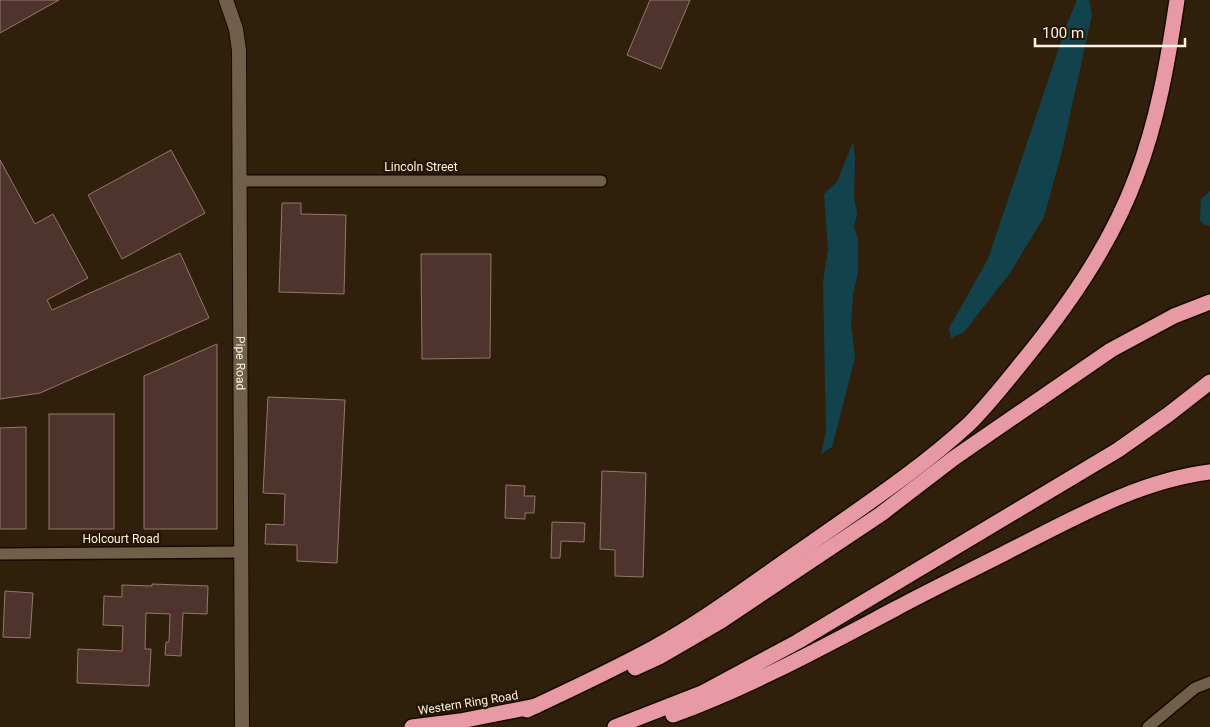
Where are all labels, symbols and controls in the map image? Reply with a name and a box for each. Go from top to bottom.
scale bar [1035,15,1185,47]
text: 100 m [1042,24,1084,42]
street label: Lincoln Street [384,160,458,174]
street label: Pipe Road [233,336,248,390]
street label: Holcourt Road [83,532,159,546]
street label: Western Ring Road [417,688,519,718]

